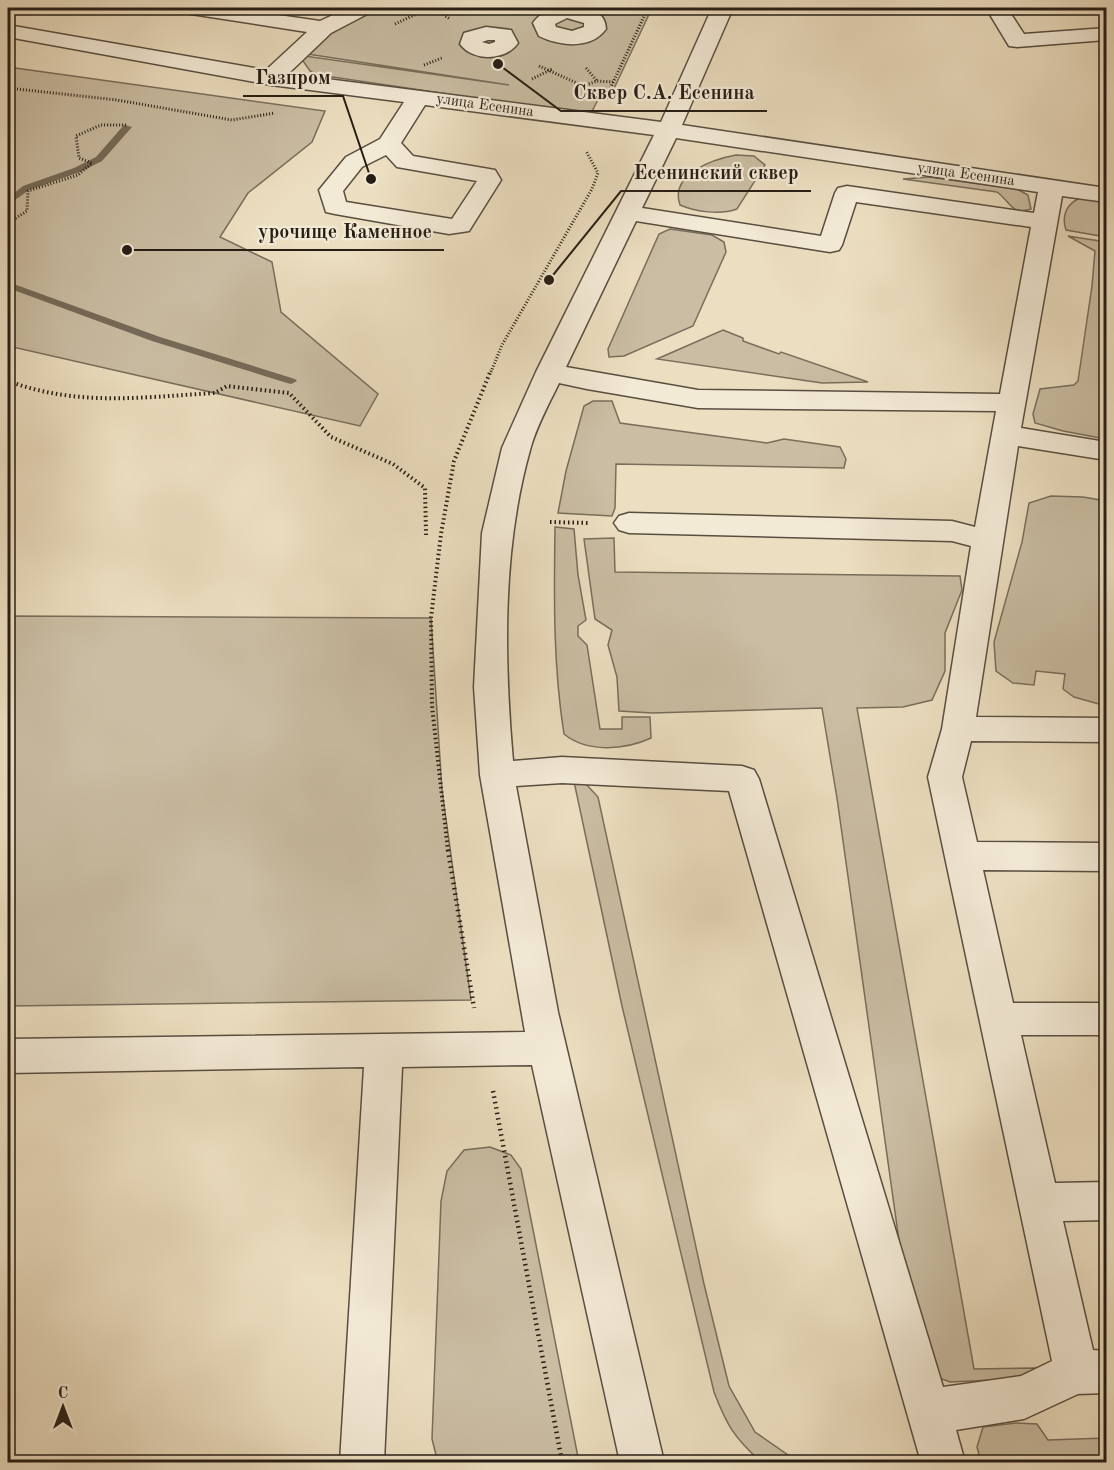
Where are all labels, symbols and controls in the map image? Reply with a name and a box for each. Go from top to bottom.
callout: Газпром [243,58,343,96]
text: Газпром [255,69,331,89]
callout: Сквер С.А. Есенина [561,73,767,111]
text: Сквер С.А. Есенина [573,84,755,104]
street label: улица Есенина [435,92,535,120]
callout: Есенинский сквер [621,153,811,191]
street label: улица Есенина [916,161,1016,189]
text: Есенинский сквер [633,164,799,184]
callout: урочище Каменное [246,212,444,250]
text: урочище Каменное [258,223,432,243]
north arrow [33,1377,93,1437]
text: С [58,1386,68,1402]

